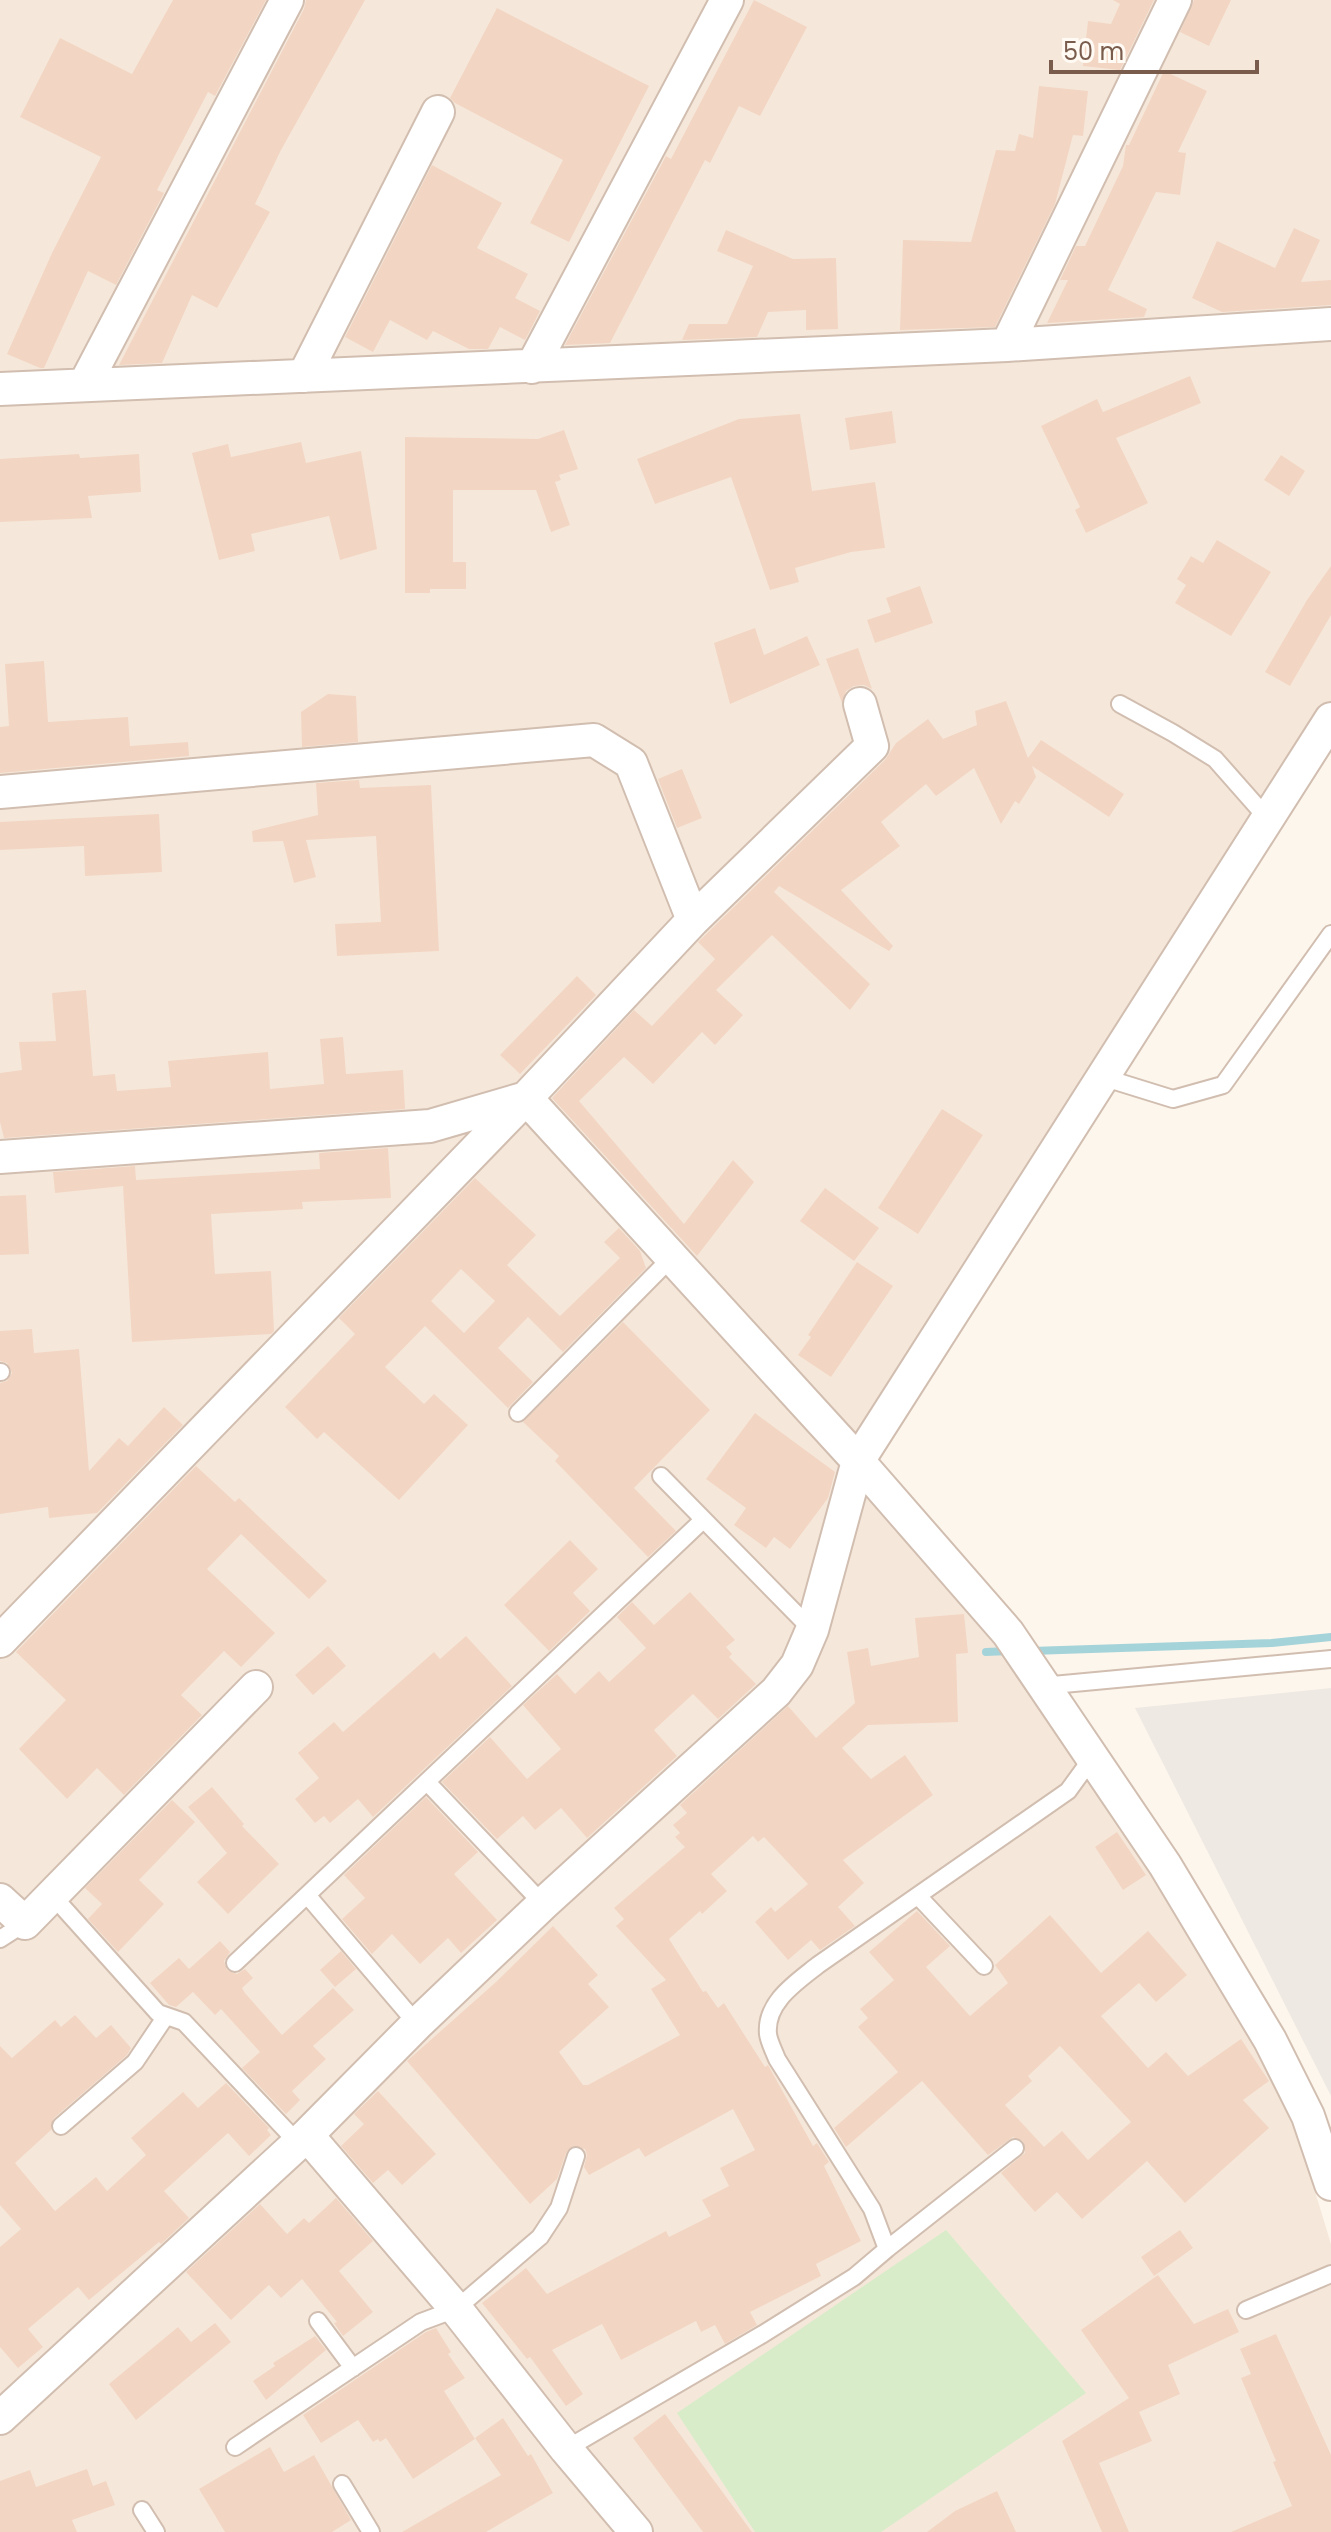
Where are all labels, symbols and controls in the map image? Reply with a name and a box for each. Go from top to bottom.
scale bar [1051,24,1257,74]
text: 50 m [1063,35,1124,68]

